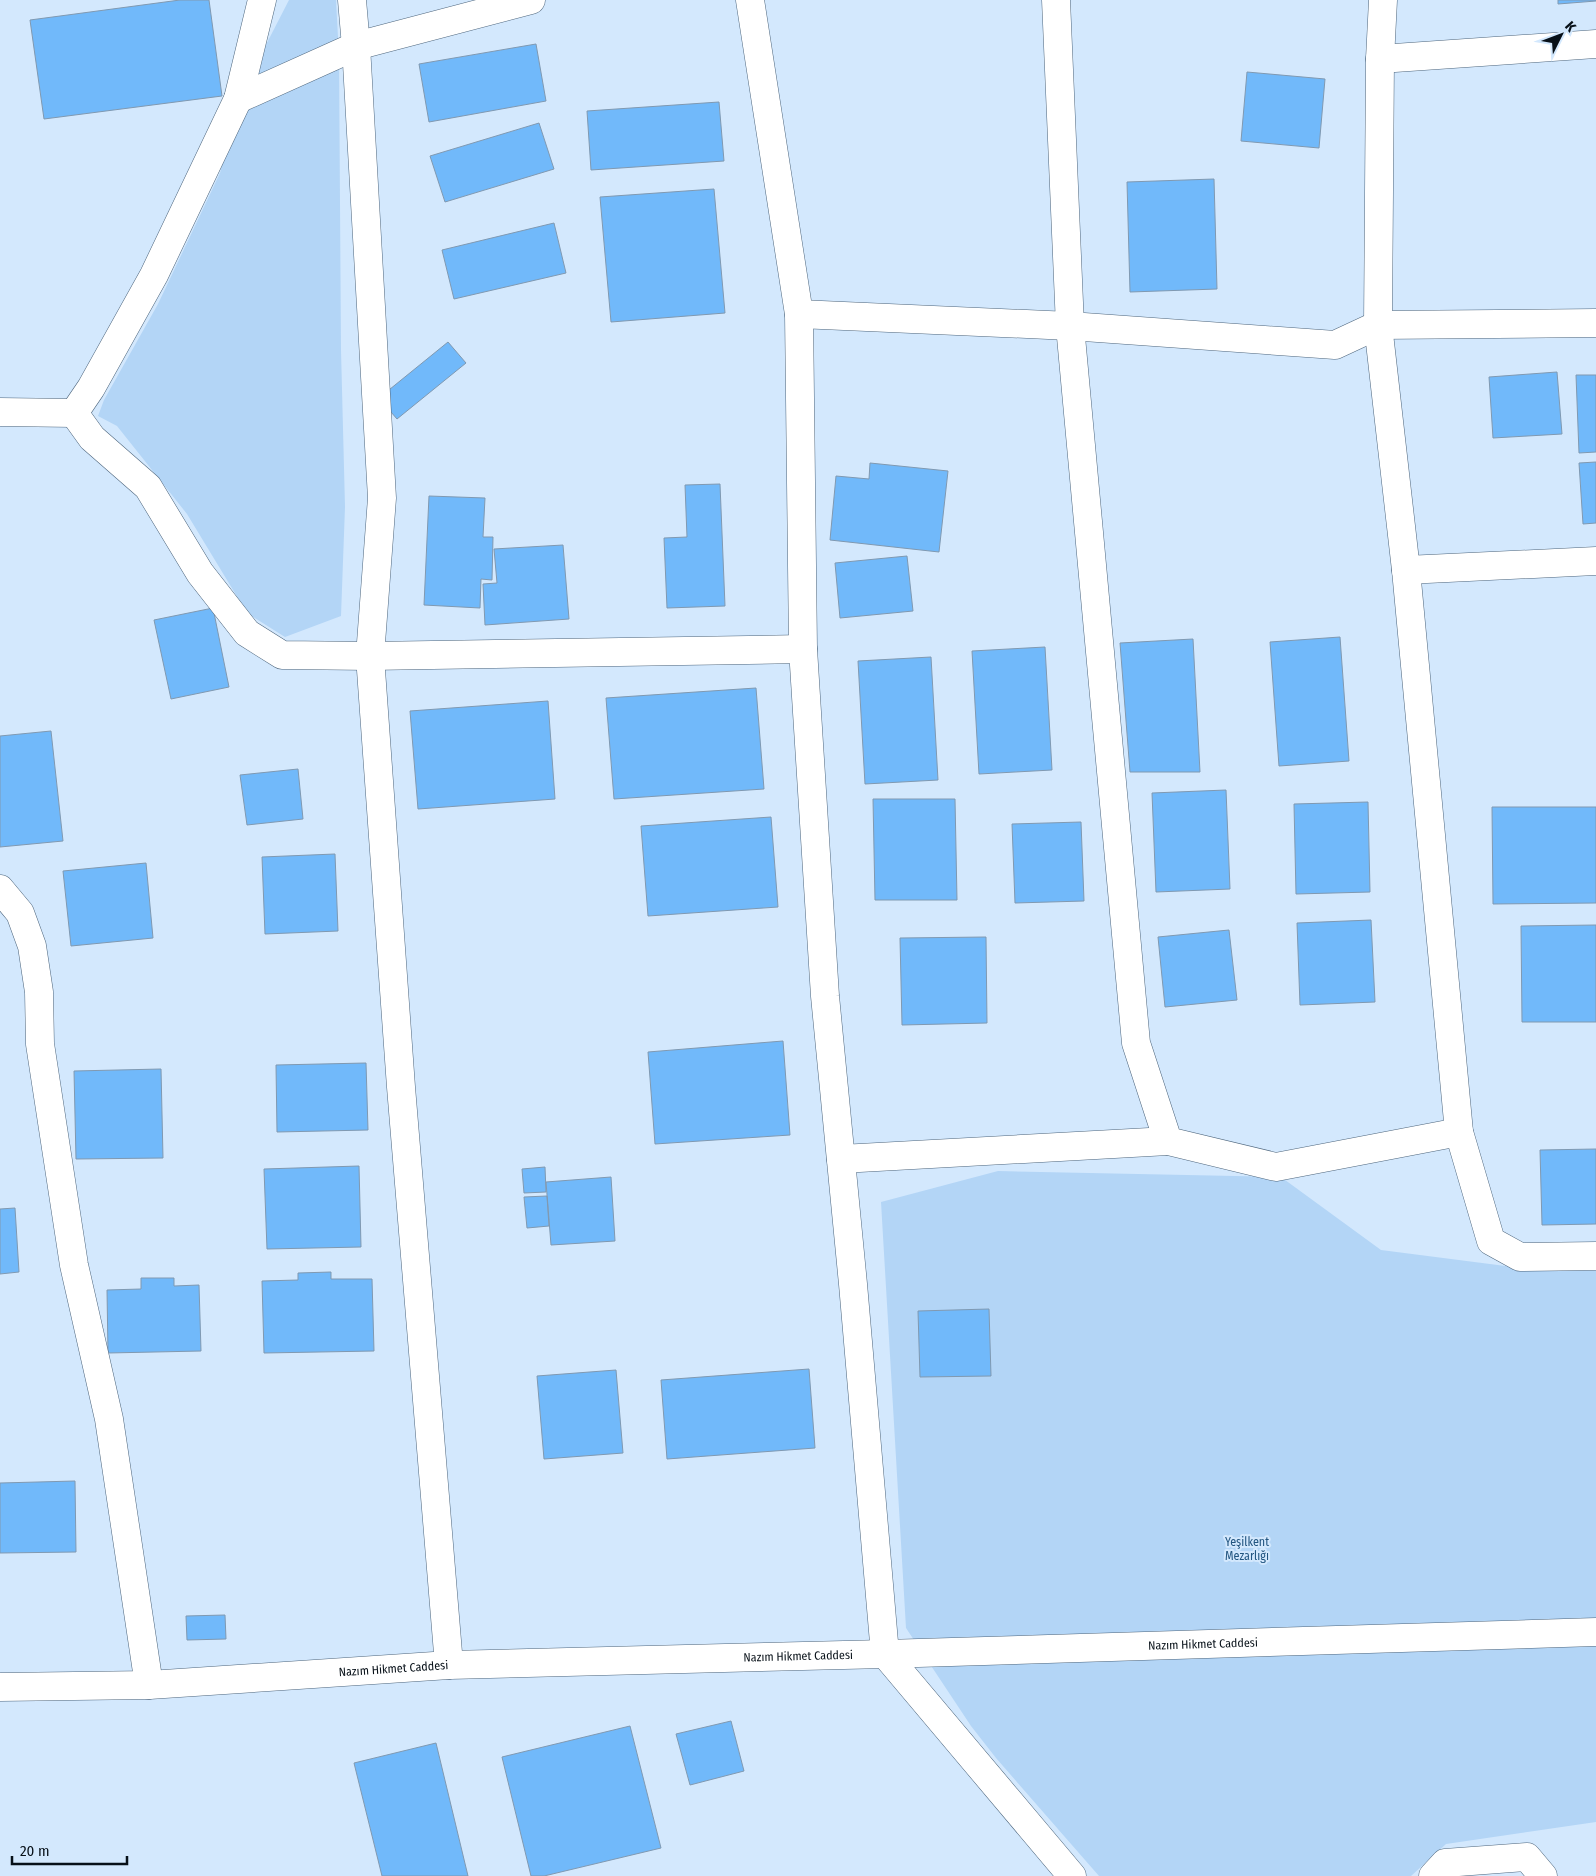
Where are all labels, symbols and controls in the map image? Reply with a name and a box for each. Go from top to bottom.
north arrow [1536,10,1586,60]
text: K [1561,18,1580,36]
park label: Yeşilkent Mezarlığı [1225,1535,1269,1563]
street label: Nazım Hikmet Caddesi [1148,1635,1258,1653]
street label: Nazım Hikmet Caddesi [743,1648,853,1665]
street label: Nazım Hikmet Caddesi [338,1658,449,1679]
scale bar [12,1834,128,1866]
text: 20 m [20,1842,50,1860]

